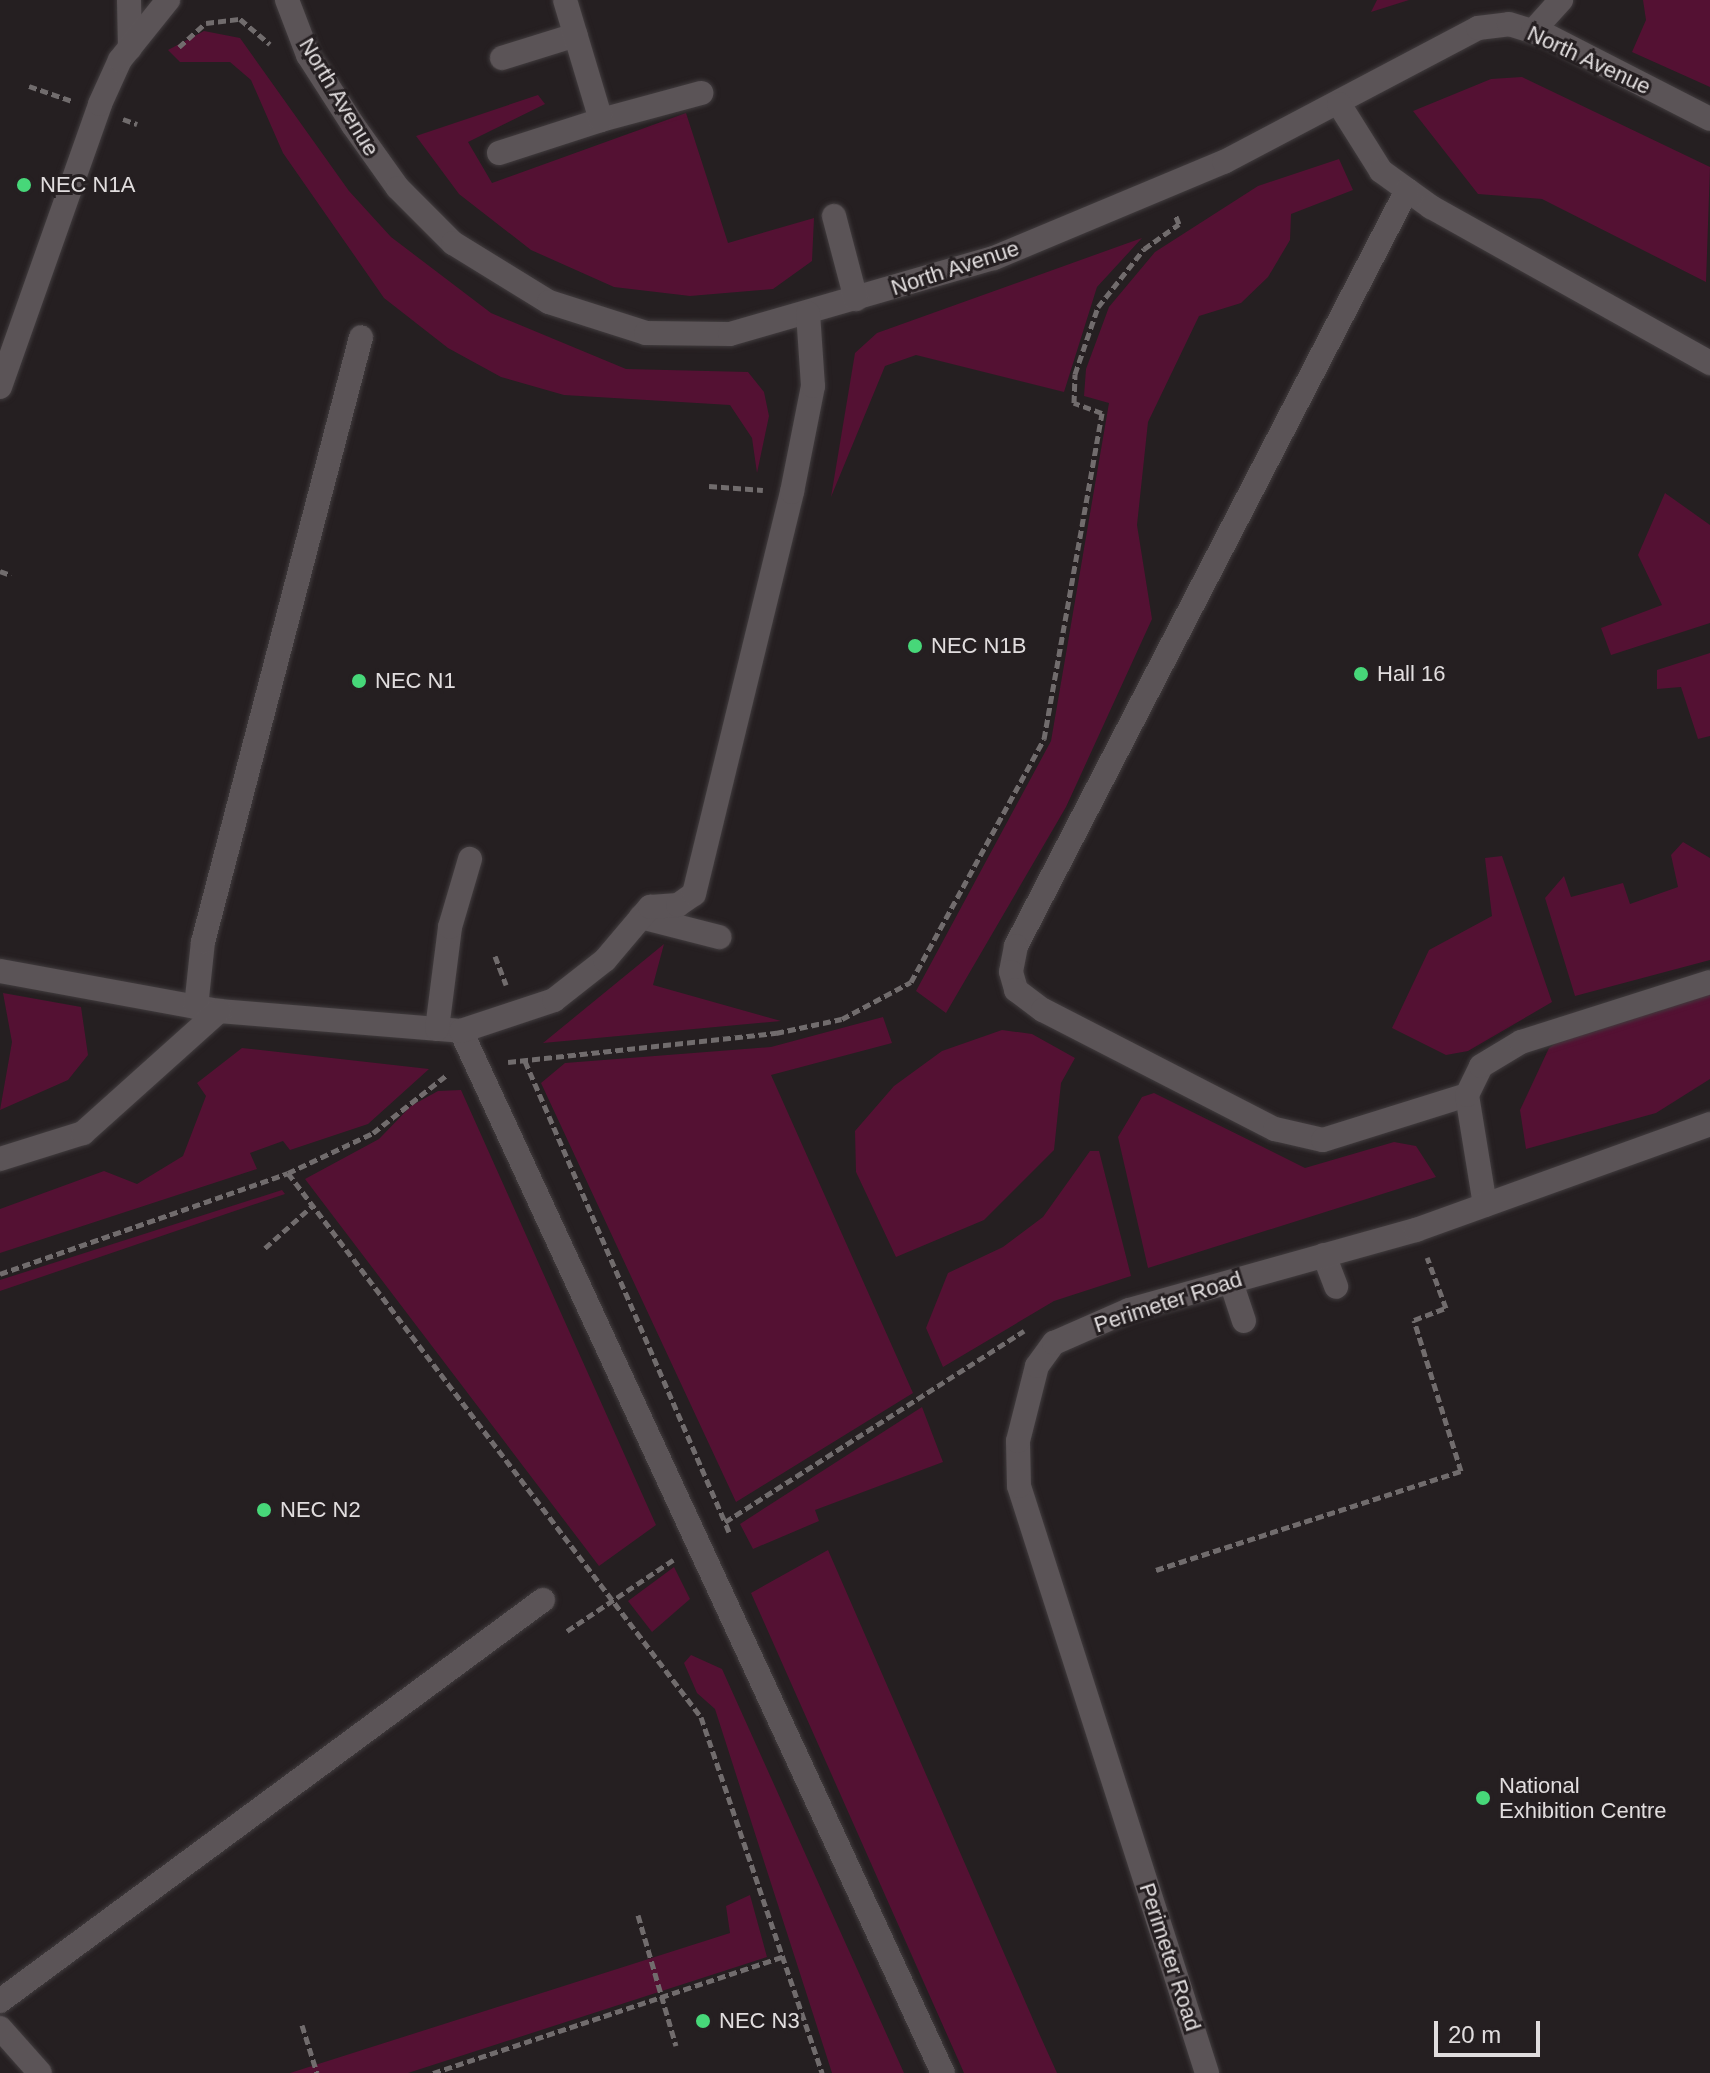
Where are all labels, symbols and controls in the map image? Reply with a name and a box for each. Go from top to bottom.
street label: North Avenue [1523,20,1655,100]
street label: North Avenue [293,33,385,161]
place label: NEC N1A [40,172,135,198]
marker: NEC N1A [15,176,33,194]
street label: North Avenue [887,235,1023,301]
place label: NEC N1B [931,633,1026,659]
marker: NEC N1B [906,637,924,655]
place label: Hall 16 [1377,661,1445,687]
marker: Hall 16 [1352,665,1370,683]
place label: NEC N1 [375,668,456,694]
marker: NEC N1 [350,672,368,690]
street label: Perimeter Road [1091,1266,1245,1338]
place label: NEC N2 [280,1497,361,1523]
marker: NEC N2 [255,1501,273,1519]
place label: National Exhibition Centre [1499,1772,1667,1824]
marker: National Exhibition Centre [1474,1789,1492,1807]
street label: Perimeter Road [1134,1880,1206,2034]
scale bar [1438,2005,1544,2055]
place label: NEC N3 [719,2008,800,2034]
marker: NEC N3 [694,2012,712,2030]
text: 20 m [1448,2021,1501,2048]

